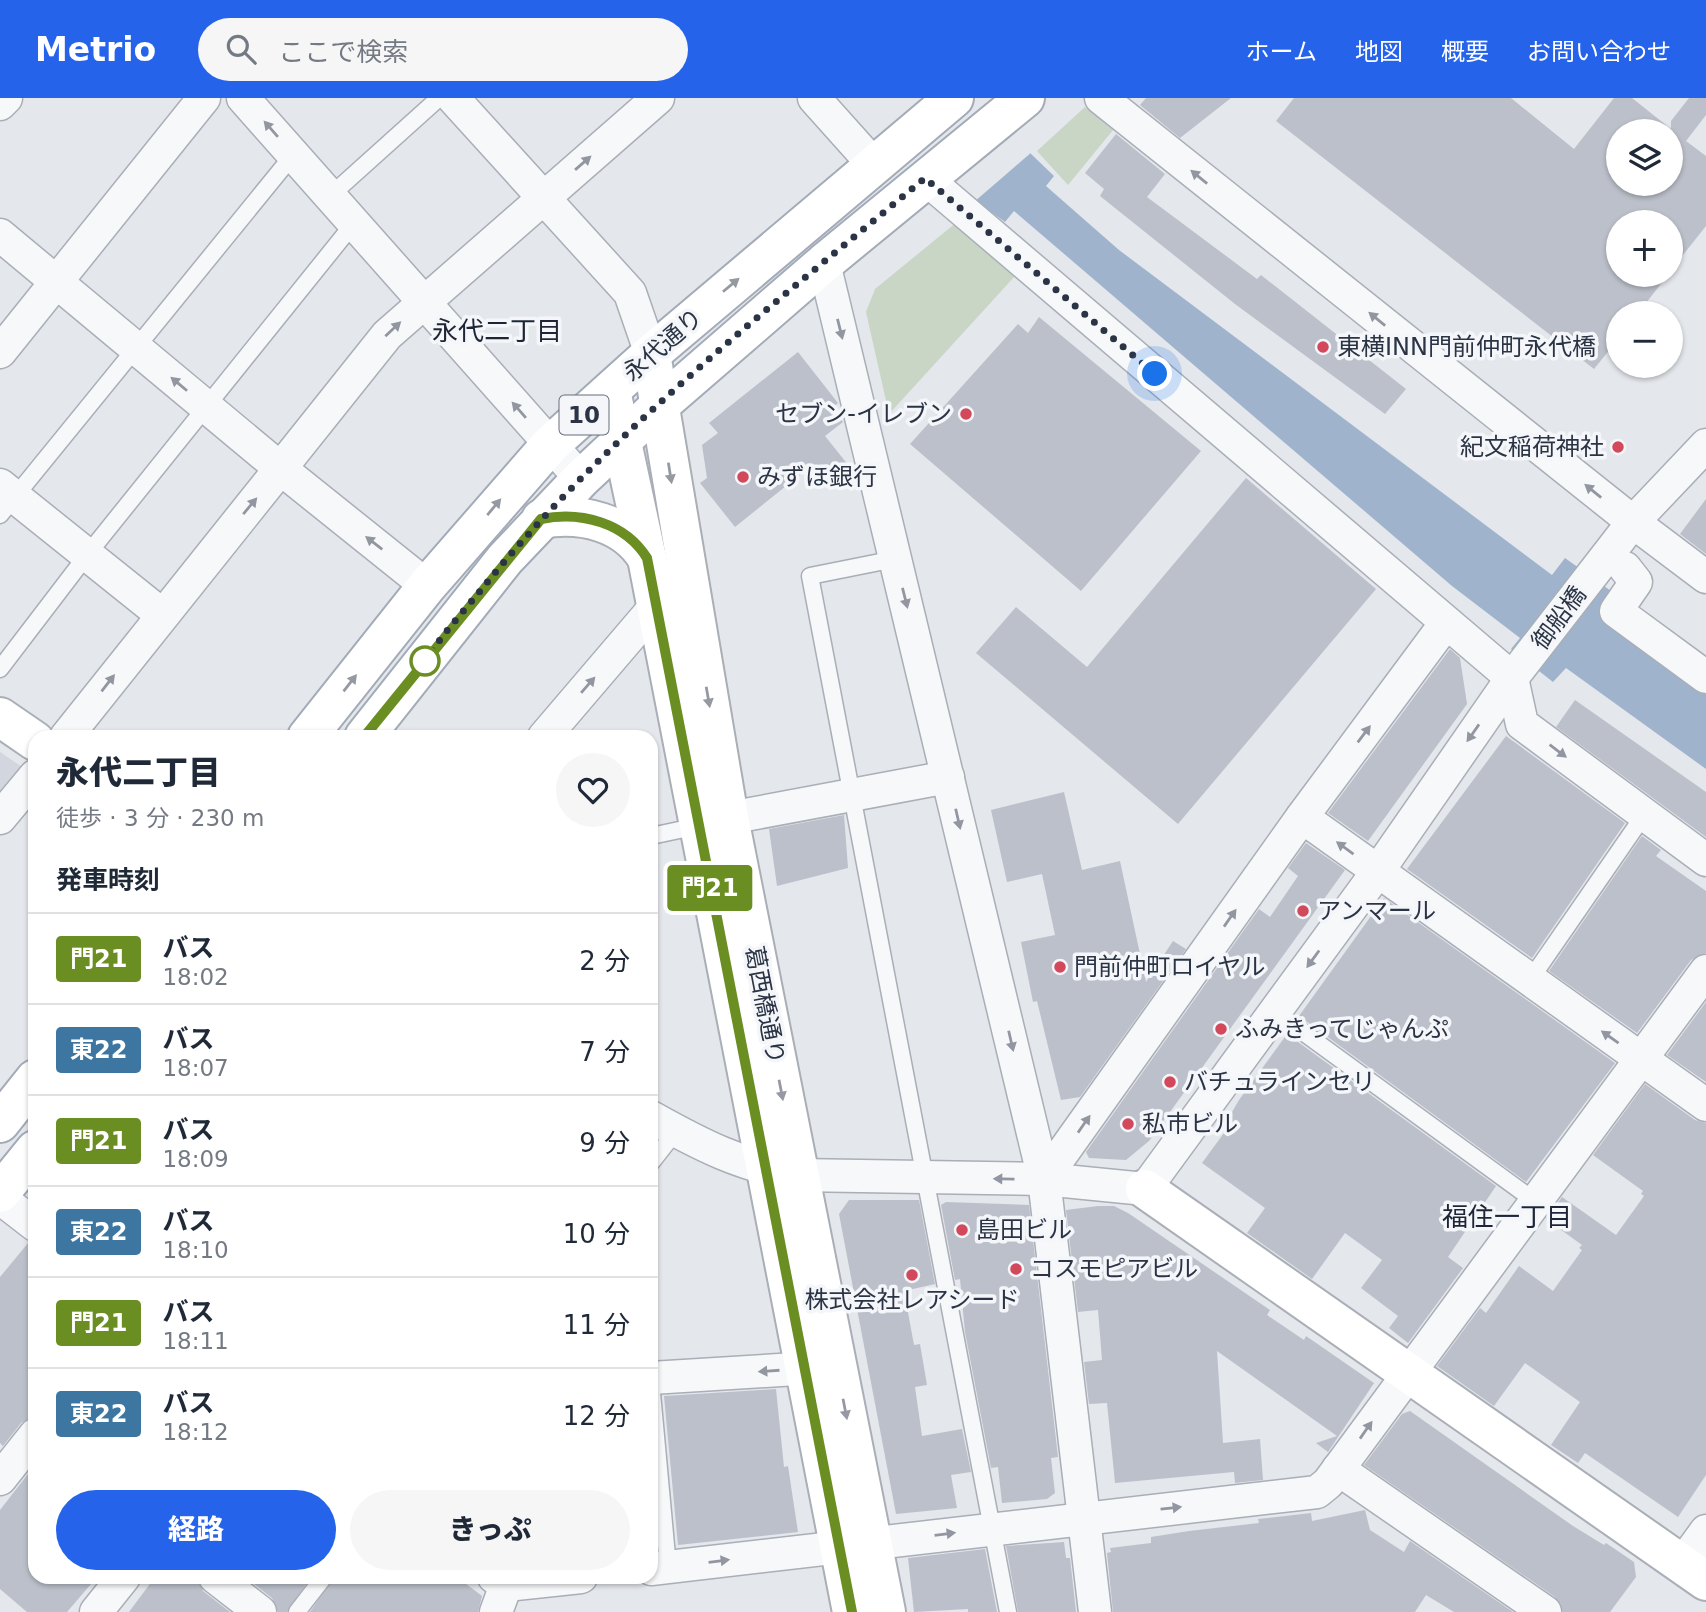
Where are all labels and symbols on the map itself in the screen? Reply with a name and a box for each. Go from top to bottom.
one-way arrow [264,121,279,138]
one-way arrow [574,156,591,171]
one-way arrow [1191,169,1209,184]
one-way arrow [722,278,740,293]
street label: 永代通り [618,303,708,387]
one-way arrow [1369,311,1387,326]
district label: 永代二丁目 [432,316,562,346]
one-way arrow [835,319,846,341]
one-way arrow [384,321,402,337]
place label: 東横INN門前仲町永代橋 [1337,333,1596,361]
marker: 東横INN門前仲町永代橋 [1315,339,1331,355]
your location [1137,356,1172,391]
one-way arrow [170,376,188,392]
road number: 10 [560,396,608,434]
place label: セブン-イレブン [775,400,952,428]
one-way arrow [511,401,527,419]
marker: セブン-イレブン [958,406,974,422]
place label: 紀文稲荷神社 [1460,433,1604,461]
marker: 紀文稲荷神社 [1610,439,1626,455]
one-way arrow [665,462,676,484]
place label: みずほ銀行 [757,463,877,491]
marker: みずほ銀行 [735,469,751,485]
one-way arrow [1585,484,1602,499]
one-way arrow [243,497,258,515]
one-way arrow [486,499,501,516]
one-way arrow [366,536,383,551]
street label: 御船橋 [1526,581,1592,655]
one-way arrow [900,587,911,609]
unlabelled marker [410,646,440,676]
one-way arrow [100,674,115,692]
one-way arrow [342,675,357,693]
one-way arrow [581,676,596,694]
one-way arrow [703,686,714,708]
one-way arrow [1467,724,1480,743]
one-way arrow [1357,725,1371,743]
one-way arrow [1549,744,1567,758]
one-way arrow [953,808,964,830]
one-way arrow [1336,841,1354,855]
line badge: 門21 [670,865,750,911]
place label: アンマール [1317,897,1436,925]
marker: アンマール [1295,903,1311,919]
one-way arrow [1223,909,1237,927]
street label: 葛西橋通り [740,943,790,1067]
one-way arrow [1306,950,1320,968]
place label: 門前仲町ロイヤル [1074,953,1265,981]
marker: 門前仲町ロイヤル [1052,959,1068,975]
place label: ふみきってじゃんぷ [1235,1015,1449,1043]
marker: ふみきってじゃんぷ [1213,1021,1229,1037]
one-way arrow [1006,1030,1017,1052]
one-way arrow [1601,1030,1619,1044]
place label: バチュラインセリ [1184,1068,1376,1096]
marker: バチュラインセリ [1162,1074,1178,1090]
one-way arrow [776,1079,787,1101]
place label: 私市ビル [1142,1110,1238,1138]
one-way arrow [1077,1115,1091,1133]
marker: 私市ビル [1120,1116,1136,1132]
one-way arrow [992,1173,1014,1185]
district label: 福住一丁目 [1442,1202,1572,1232]
place label: 島田ビル [976,1216,1072,1244]
marker: 島田ビル [954,1222,970,1238]
place label: コスモピアビル [1030,1255,1198,1283]
marker: コスモピアビル [1008,1261,1024,1277]
marker: 株式会社レアシード [904,1267,920,1283]
place label: 株式会社レアシード [804,1286,1020,1314]
one-way arrow [757,1366,779,1377]
one-way arrow [839,1398,850,1420]
one-way arrow [1359,1421,1373,1439]
one-way arrow [1160,1503,1182,1514]
one-way arrow [934,1528,956,1539]
one-way arrow [708,1555,730,1566]

